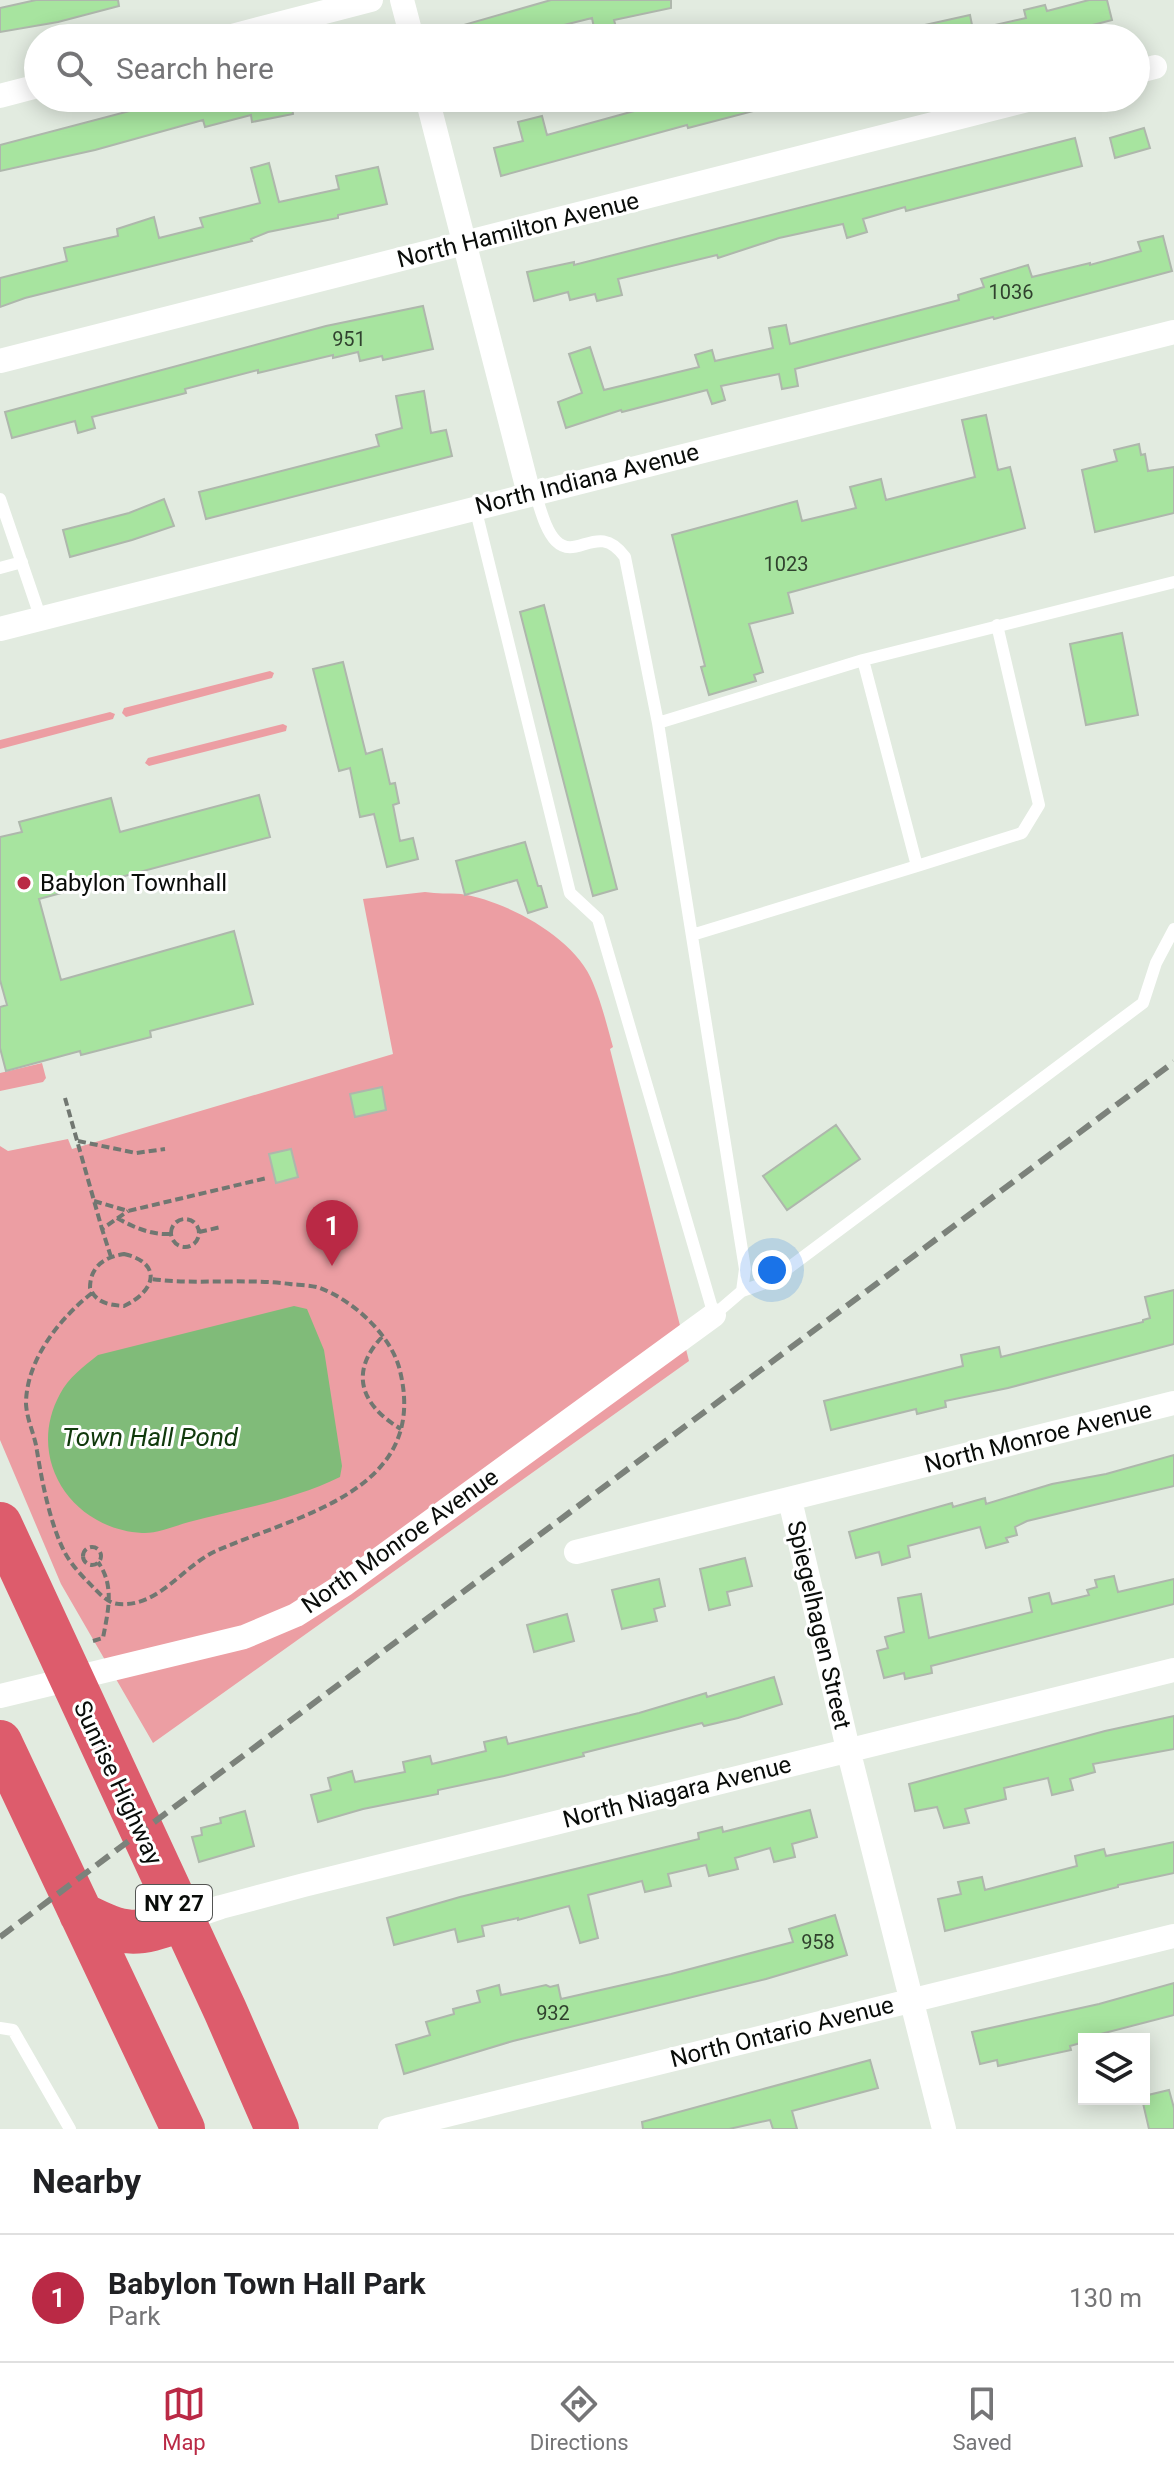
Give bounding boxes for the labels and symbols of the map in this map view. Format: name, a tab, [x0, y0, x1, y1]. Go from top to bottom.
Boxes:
street label: North Hamilton Avenue	[394, 186, 642, 274]
house number: 1036	[989, 280, 1033, 304]
house number: 951	[332, 327, 366, 351]
street label: North Indiana Avenue	[472, 438, 702, 520]
house number: 1023	[764, 552, 808, 576]
place label: Babylon Townhall	[40, 869, 227, 897]
marker: Babylon Townhall	[15, 874, 33, 892]
pin: 1	[306, 1200, 358, 1266]
your location	[752, 1250, 792, 1290]
street label: North Monroe Avenue	[921, 1395, 1155, 1479]
water label: Town Hall Pond	[62, 1422, 239, 1452]
street label: North Monroe Avenue	[296, 1463, 504, 1619]
street label: Spiegelhagen Street	[781, 1518, 857, 1732]
street label: Sunrise Highway	[68, 1697, 169, 1870]
street label: North Niagara Avenue	[560, 1750, 794, 1834]
road number: NY 27	[136, 1885, 212, 1921]
house number: 958	[801, 1930, 835, 1954]
street label: North Ontario Avenue	[667, 1991, 897, 2073]
house number: 932	[536, 2001, 570, 2025]

